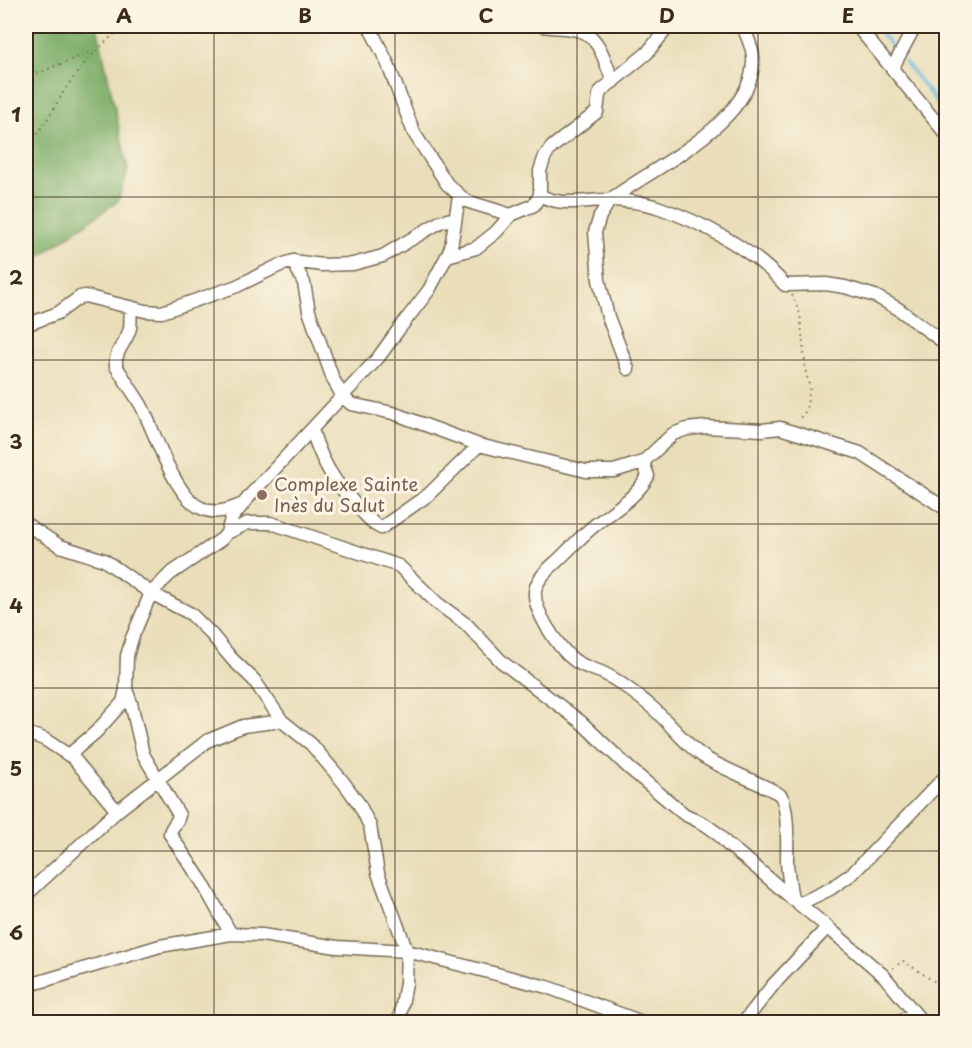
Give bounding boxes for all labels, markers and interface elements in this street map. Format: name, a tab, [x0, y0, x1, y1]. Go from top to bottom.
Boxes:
text: A	[116, 0, 132, 30]
text: B	[298, 0, 312, 30]
text: C	[478, 0, 494, 30]
text: D	[659, 0, 675, 30]
text: E	[842, 0, 854, 30]
text: 1	[11, 99, 21, 129]
text: 2	[9, 262, 23, 292]
text: 3	[9, 426, 23, 456]
place label: Complexe Sainte Inès du Salut	[274, 470, 418, 518]
marker: Complexe Sainte Inès du Salut	[255, 488, 269, 502]
text: 4	[9, 590, 23, 620]
text: 5	[10, 753, 22, 783]
text: 6	[9, 917, 23, 947]

